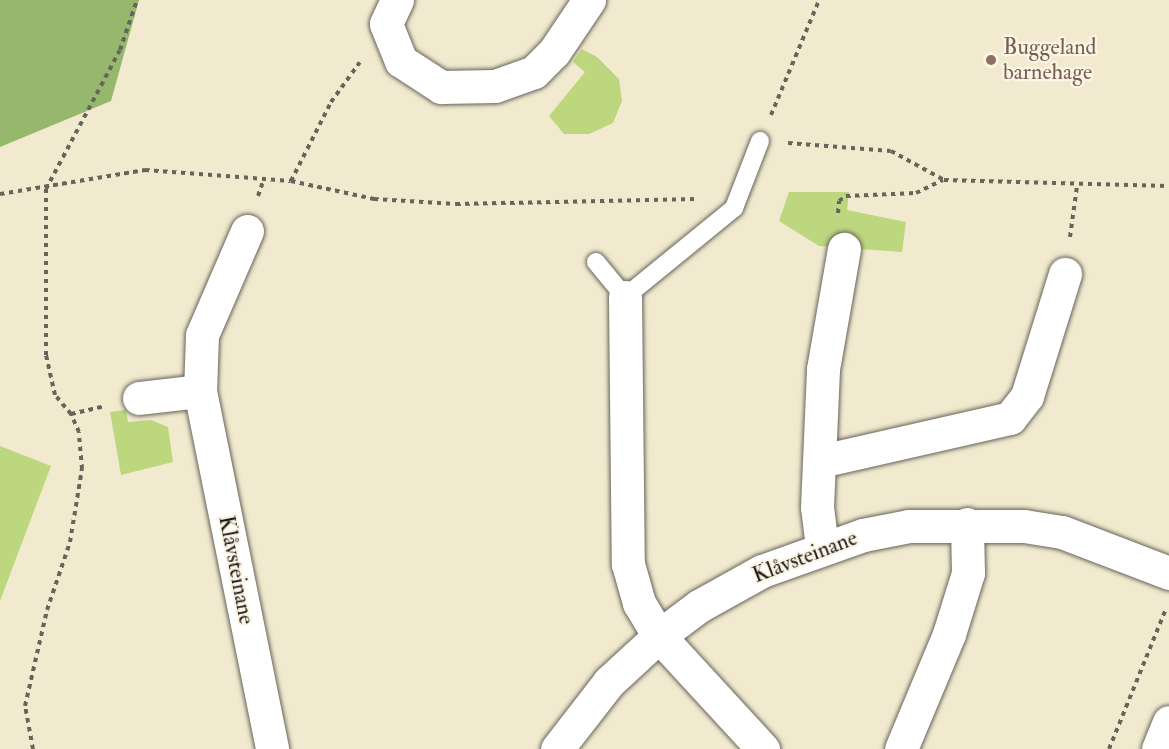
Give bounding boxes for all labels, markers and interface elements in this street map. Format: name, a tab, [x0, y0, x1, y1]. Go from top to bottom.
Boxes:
place label: Buggeland barnehage	[1003, 34, 1096, 86]
marker: Buggeland barnehage	[984, 53, 998, 67]
street label: Klåvsteinane	[213, 514, 259, 626]
street label: Klåvsteinane	[749, 525, 861, 589]

